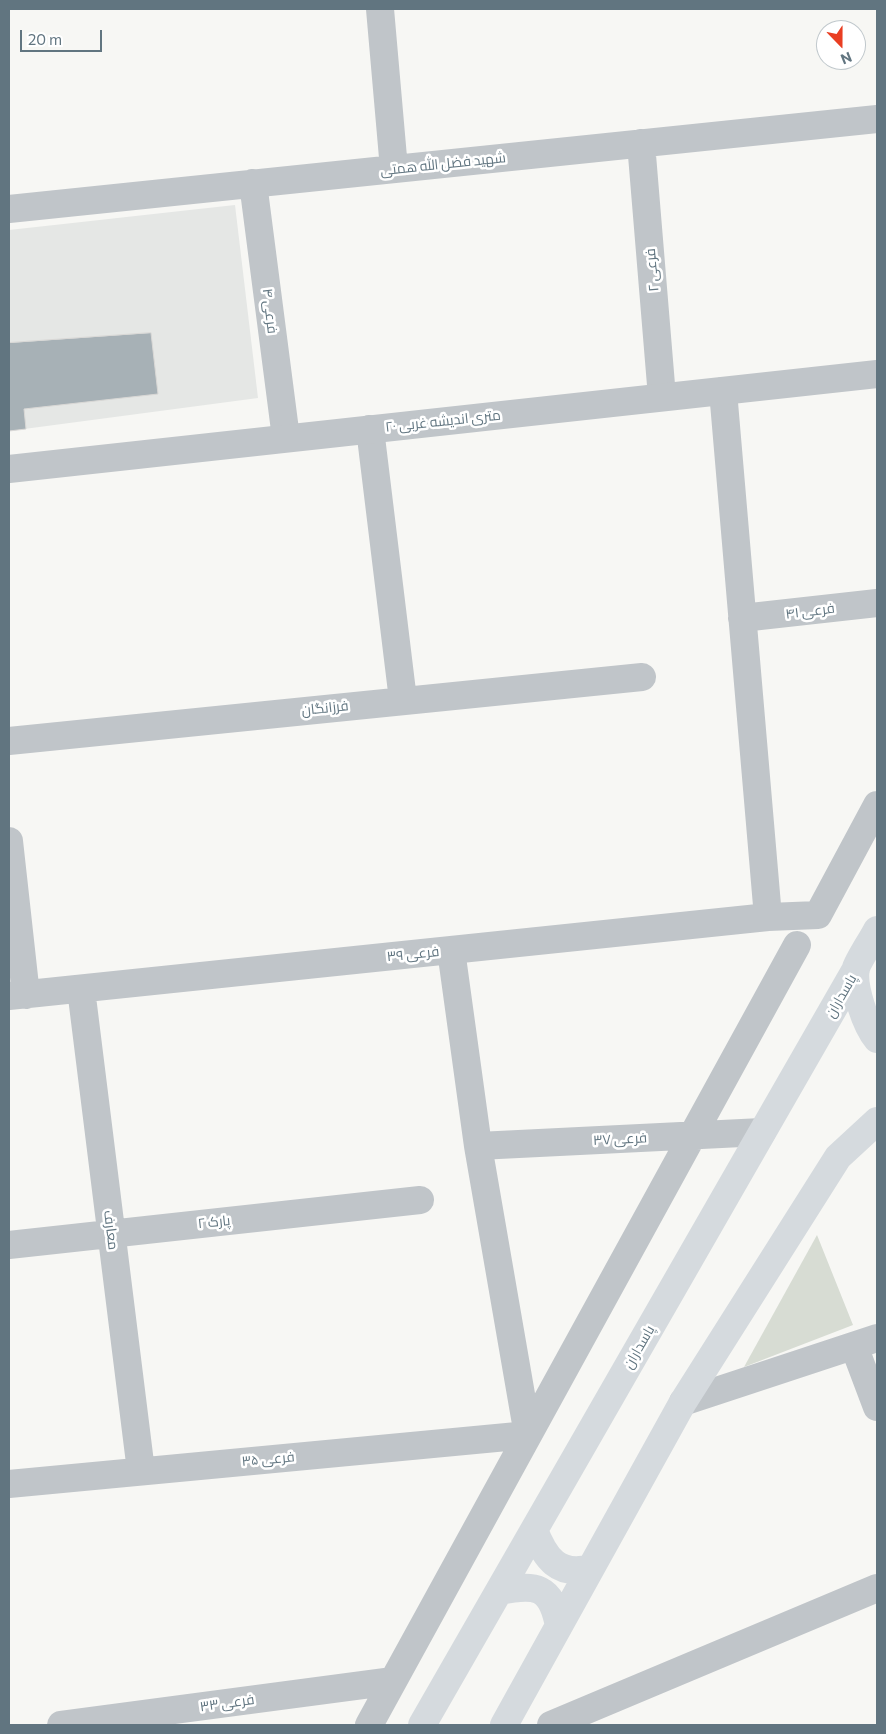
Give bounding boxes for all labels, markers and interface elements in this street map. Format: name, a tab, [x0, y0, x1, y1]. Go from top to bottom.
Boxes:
scale bar	[22, 20, 105, 52]
north arrow	[816, 20, 866, 70]
text: 20 m	[28, 30, 62, 48]
text: N	[838, 49, 854, 68]
street label: شهید فضل الله همتی	[379, 149, 507, 179]
street label: فرعی ۲	[642, 248, 662, 292]
street label: فرعی ۴	[259, 287, 281, 335]
street label: ۲۰ متری اندیشه غربی	[384, 407, 502, 435]
street label: فرعی ۴۱	[784, 600, 836, 622]
street label: فرزانگان	[301, 697, 349, 719]
street label: فرعی ۳۹	[386, 943, 440, 965]
street label: پاسداران	[822, 971, 860, 1021]
street label: فرعی ۳۷	[592, 1129, 648, 1149]
street label: معارف	[100, 1209, 122, 1251]
street label: پارک ۲	[197, 1212, 231, 1232]
street label: پاسداران	[620, 1322, 658, 1372]
street label: فرعی ۳۵	[241, 1448, 295, 1470]
street label: فرعی ۳۳	[199, 1691, 255, 1715]

